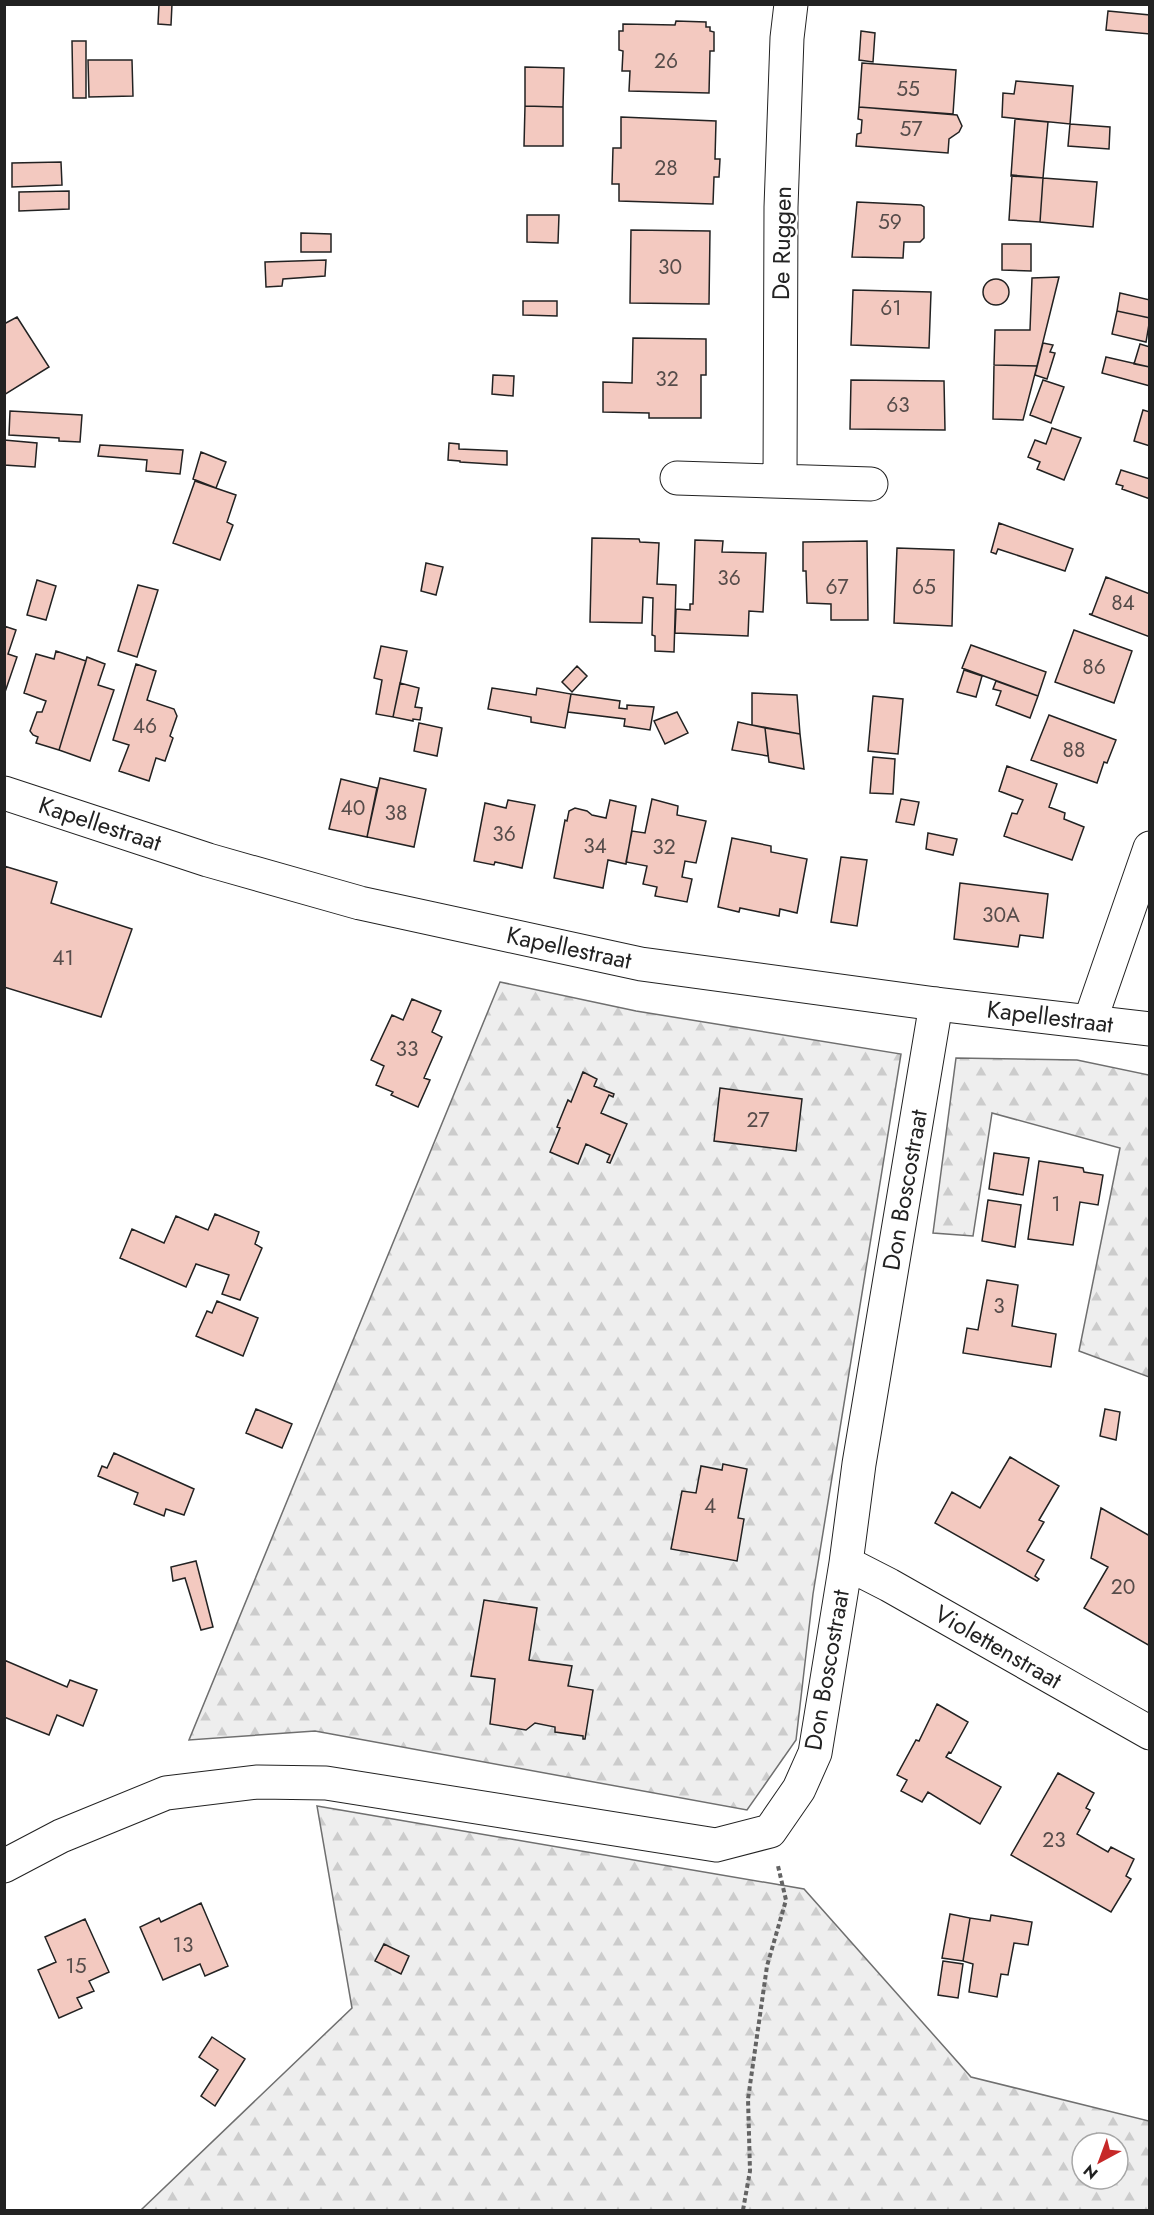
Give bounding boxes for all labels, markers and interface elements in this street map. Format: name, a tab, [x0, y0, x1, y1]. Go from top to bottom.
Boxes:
house number: 26	[654, 46, 678, 76]
house number: 55	[896, 74, 920, 104]
house number: 57	[900, 114, 922, 144]
house number: 28	[654, 153, 678, 183]
street label: De Ruggen	[763, 186, 800, 300]
house number: 59	[878, 207, 902, 237]
house number: 30	[658, 252, 682, 282]
house number: 61	[880, 293, 902, 323]
house number: 32	[655, 364, 679, 394]
house number: 63	[886, 390, 910, 420]
house number: 36	[717, 563, 741, 593]
house number: 67	[825, 572, 849, 602]
house number: 65	[912, 572, 936, 602]
house number: 84	[1111, 588, 1135, 618]
house number: 86	[1082, 652, 1106, 682]
house number: 46	[133, 711, 157, 741]
house number: 88	[1063, 735, 1085, 765]
street label: Kapellestraat	[34, 787, 166, 860]
house number: 40	[341, 793, 365, 823]
house number: 38	[385, 798, 407, 828]
house number: 36	[492, 819, 516, 849]
house number: 34	[583, 831, 607, 861]
house number: 32	[652, 832, 676, 862]
house number: 30A	[982, 900, 1020, 930]
street label: Kapellestraat	[503, 917, 635, 978]
house number: 41	[52, 943, 74, 973]
street label: Kapellestraat	[985, 991, 1115, 1042]
house number: 33	[396, 1034, 418, 1064]
house number: 27	[747, 1105, 769, 1135]
street label: Don Boscostraat	[873, 1107, 936, 1273]
house number: 1	[1051, 1189, 1061, 1219]
house number: 3	[993, 1291, 1005, 1321]
house number: 4	[704, 1491, 716, 1521]
house number: 20	[1111, 1572, 1135, 1602]
street label: Don Boscostraat	[795, 1587, 858, 1753]
street label: Violettenstraat	[928, 1596, 1069, 1697]
house number: 23	[1042, 1825, 1066, 1855]
house number: 13	[173, 1930, 193, 1960]
house number: 15	[65, 1951, 87, 1981]
north arrow	[1070, 2131, 1130, 2191]
text: N	[1078, 2159, 1103, 2185]

